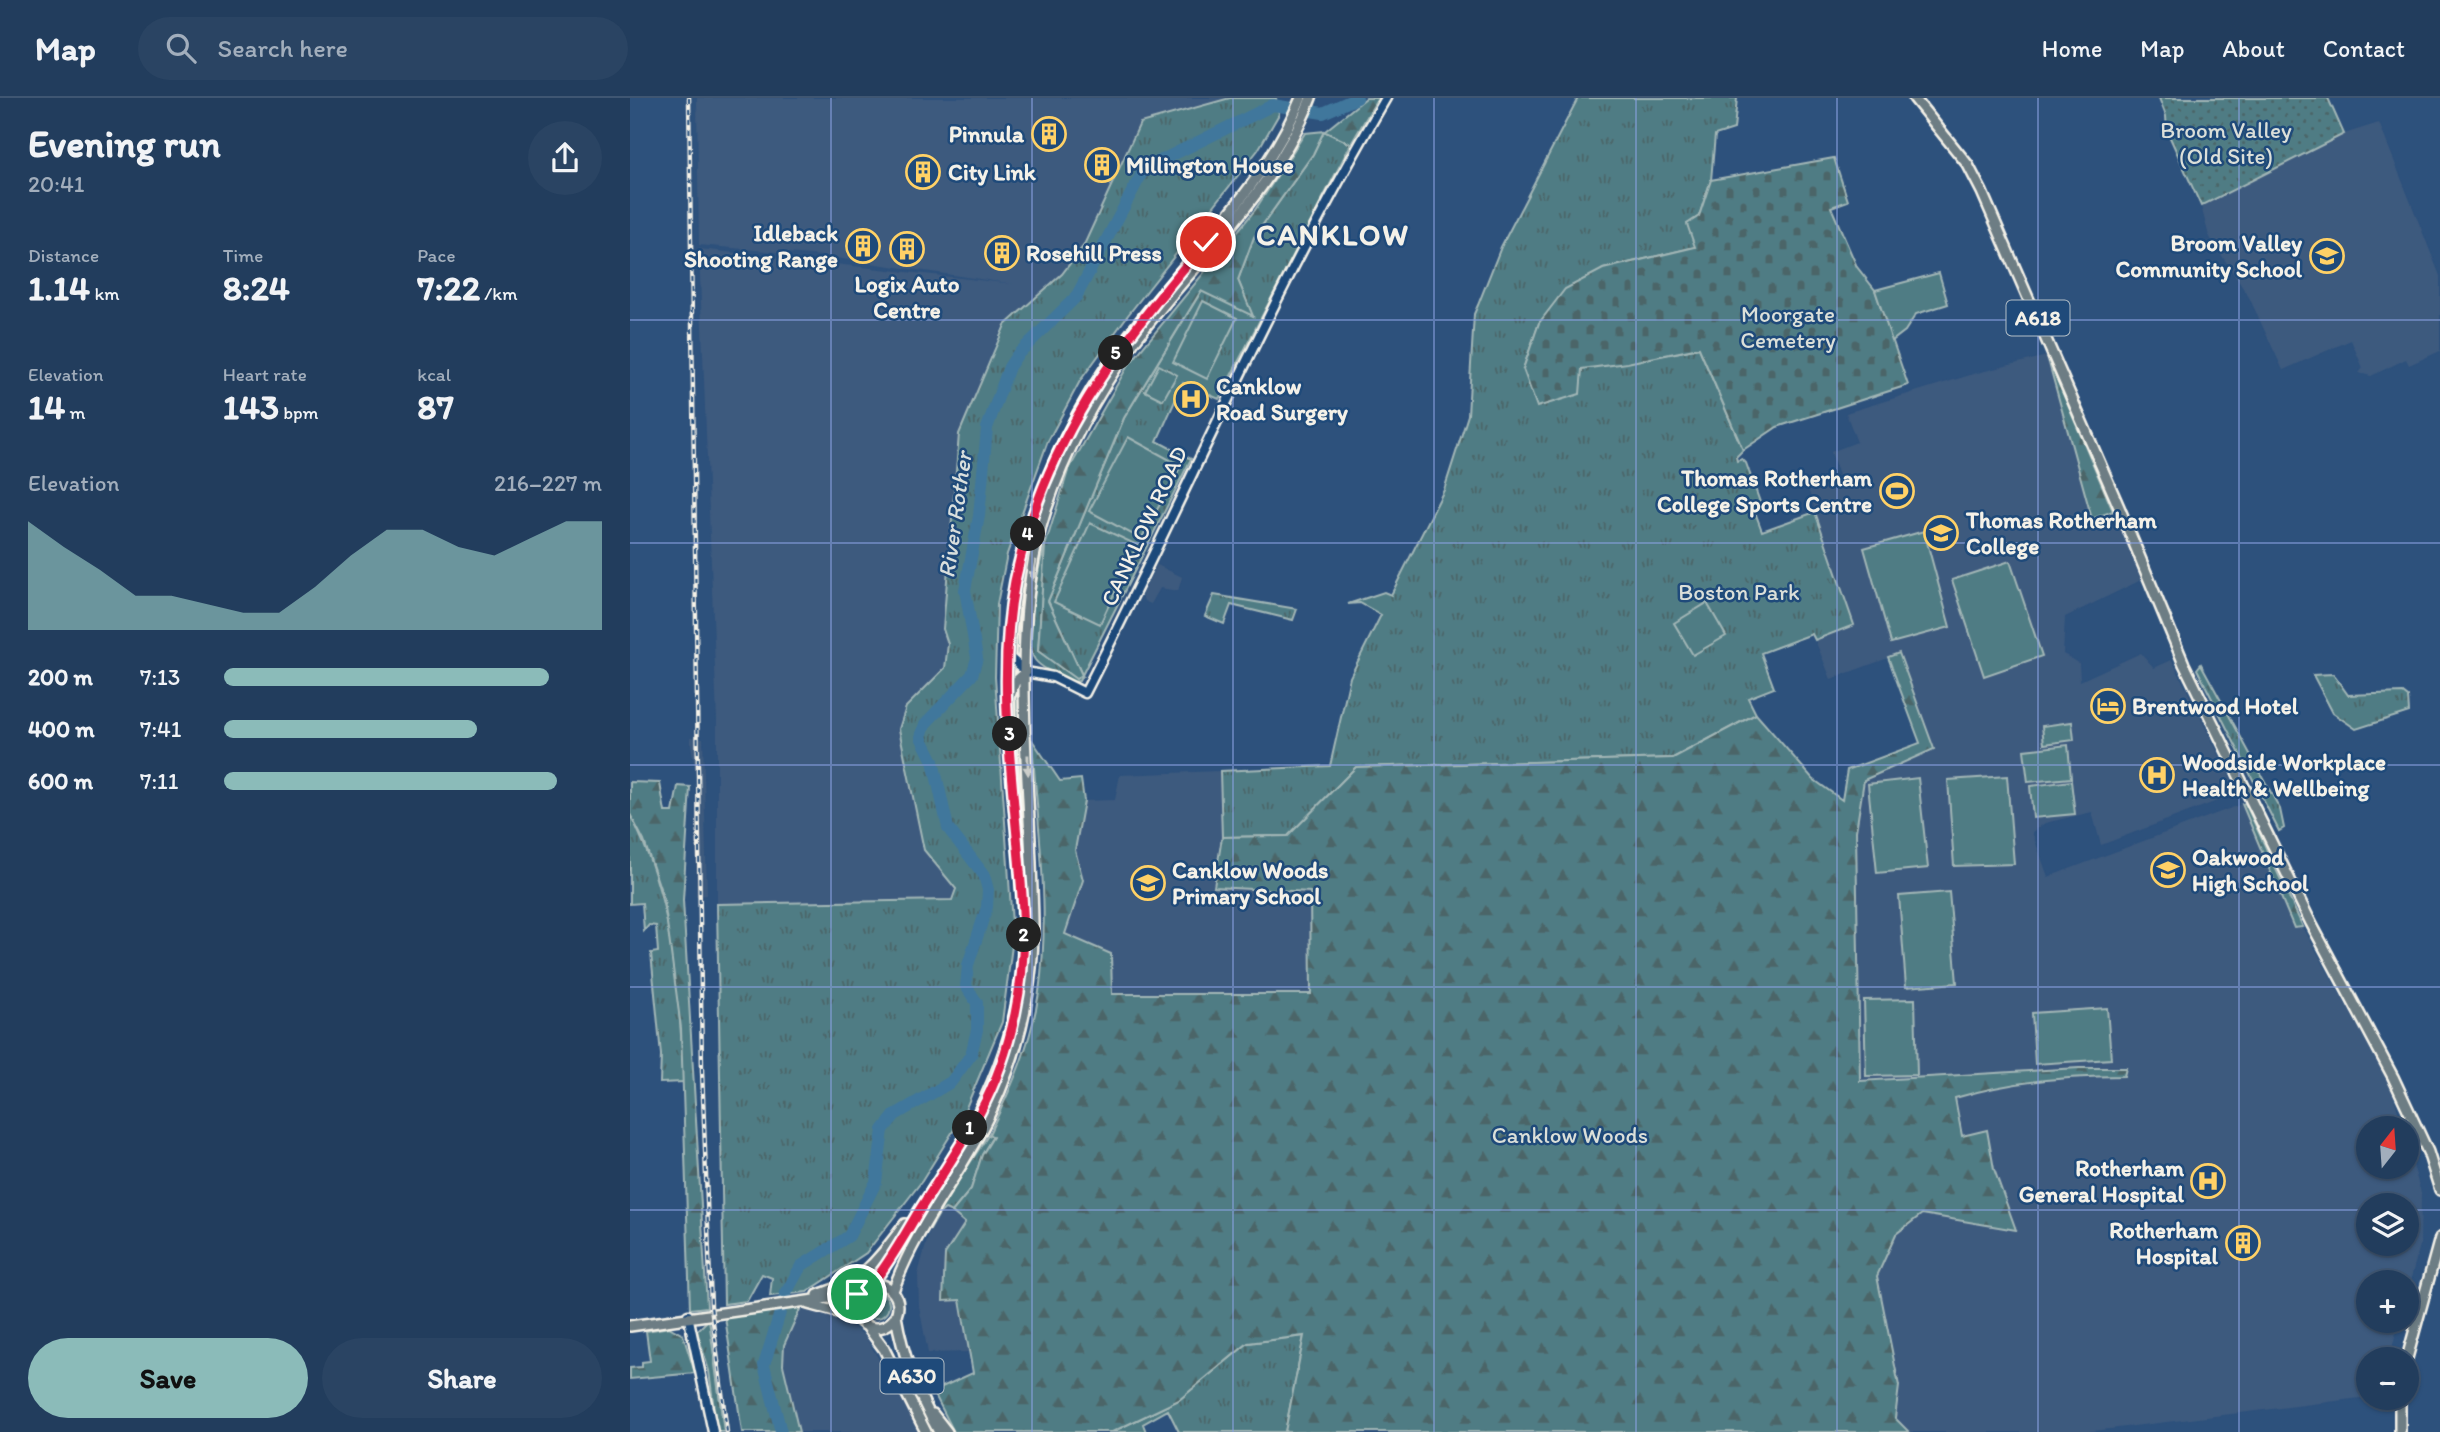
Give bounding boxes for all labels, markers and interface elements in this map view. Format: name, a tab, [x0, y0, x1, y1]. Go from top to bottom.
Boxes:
search box	[138, 17, 628, 80]
text: Map	[35, 29, 96, 68]
icon: search	[162, 29, 200, 67]
text: Search here	[218, 32, 348, 64]
text: Home	[2042, 34, 2102, 63]
text: Map	[2140, 34, 2184, 63]
text: About	[2222, 34, 2285, 63]
text: Contact	[2323, 34, 2405, 63]
building icon: Pinnula	[1030, 115, 1068, 153]
park label: Broom Valley (Old Site)	[2160, 116, 2292, 170]
place label: Pinnula	[949, 120, 1025, 148]
text: Evening run	[28, 121, 221, 167]
button: share	[528, 121, 602, 195]
building icon: Millington House	[1083, 146, 1121, 184]
place label: Millington House	[1126, 151, 1294, 179]
building icon: City Link	[904, 153, 942, 191]
place label: City Link	[948, 158, 1037, 186]
text: 20:41	[28, 170, 84, 198]
pin	[1176, 212, 1236, 272]
district label: CANKLOW	[1256, 216, 1410, 253]
place label: Idleback Shooting Range	[684, 219, 838, 273]
icon: check	[1187, 223, 1225, 261]
building icon: Idleback Shooting Range	[844, 227, 882, 265]
place label: Broom Valley Community School	[2115, 229, 2302, 283]
building icon: Logix Auto Centre	[888, 230, 926, 268]
building icon: Rosehill Press	[983, 234, 1021, 272]
school or university icon: Broom Valley Community School	[2308, 237, 2346, 275]
place label: Rosehill Press	[1026, 239, 1162, 267]
text: Distance	[28, 244, 99, 267]
text: Time	[223, 244, 263, 267]
text: Pace	[417, 244, 455, 267]
text: 1.14	[28, 267, 90, 309]
text: 8:24	[223, 267, 290, 309]
text: 7:22	[417, 267, 480, 309]
place label: Logix Auto Centre	[854, 270, 960, 324]
text: km	[90, 282, 120, 305]
text: /km	[480, 282, 518, 305]
park label: Moorgate Cemetery	[1740, 300, 1836, 354]
road number: A618	[2006, 300, 2070, 336]
pin: 5	[1098, 336, 1134, 370]
text: 5	[1111, 341, 1120, 364]
text: Elevation	[28, 363, 104, 386]
text: Heart rate	[223, 363, 307, 386]
text: kcal	[417, 363, 451, 386]
place label: Canklow Road Surgery	[1216, 372, 1348, 426]
hospital icon: Canklow Road Surgery	[1172, 380, 1210, 418]
text: 14	[28, 386, 65, 428]
text: 143	[223, 386, 279, 428]
text: 87	[417, 386, 454, 428]
text: m	[65, 401, 86, 424]
text: bpm	[279, 401, 319, 424]
street label: CANKLOW ROAD	[1095, 441, 1193, 611]
water label: River Rother	[931, 447, 978, 580]
place label: Thomas Rotherham College Sports Centre	[1657, 464, 1872, 518]
text: Elevation	[28, 469, 119, 497]
text: 216–227 m	[494, 469, 602, 497]
sports icon: Thomas Rotherham College Sports Centre	[1878, 472, 1916, 510]
place label: Thomas Rotherham College	[1965, 506, 2157, 560]
school or university icon: Thomas Rotherham College	[1922, 514, 1960, 552]
pin: 4	[1010, 516, 1046, 551]
text: 4	[1022, 522, 1033, 545]
one-way arrow	[1028, 559, 1039, 581]
park label: Boston Park	[1678, 578, 1800, 606]
text: 200 m	[28, 663, 93, 691]
text: 7:13	[140, 663, 180, 691]
hotel icon: Brentwood Hotel	[2089, 687, 2127, 725]
place label: Brentwood Hotel	[2132, 692, 2299, 720]
text: 400 m	[28, 715, 95, 743]
text: 7:41	[140, 715, 182, 743]
pin: 3	[992, 716, 1028, 752]
text: 3	[1004, 722, 1015, 745]
place label: Woodside Workplace Health & Wellbeing	[2182, 748, 2386, 802]
one-way arrow	[1022, 754, 1034, 776]
hospital icon: Woodside Workplace Health & Wellbeing	[2138, 756, 2176, 794]
text: 600 m	[28, 767, 93, 795]
text: 7:11	[140, 767, 178, 795]
place label: Oakwood High School	[2192, 843, 2309, 897]
school or university icon: Oakwood High School	[2149, 851, 2187, 889]
place label: Canklow Woods Primary School	[1172, 856, 1328, 910]
school or university icon: Canklow Woods Primary School	[1129, 864, 1167, 902]
pin: 2	[1006, 918, 1042, 952]
text: 2	[1019, 923, 1029, 946]
pin: 1	[952, 1110, 988, 1146]
text: 1	[965, 1116, 974, 1139]
north arrow	[2356, 1116, 2418, 1180]
map controls	[2356, 1116, 2419, 1410]
park label: Canklow Woods	[1492, 1121, 1648, 1149]
place label: Rotherham General Hospital	[2019, 1154, 2184, 1208]
hospital icon: Rotherham General Hospital	[2189, 1162, 2227, 1200]
button: layers	[2356, 1193, 2419, 1256]
place label: Rotherham Hospital	[2109, 1216, 2218, 1270]
building icon: Rotherham Hospital	[2224, 1224, 2262, 1262]
pin	[827, 1264, 887, 1324]
button: +	[2356, 1270, 2419, 1333]
icon: arrive	[838, 1275, 876, 1313]
button: Save	[28, 1338, 308, 1418]
button: Share	[322, 1338, 602, 1418]
button: −	[2356, 1347, 2419, 1410]
road number: A630	[880, 1358, 944, 1394]

